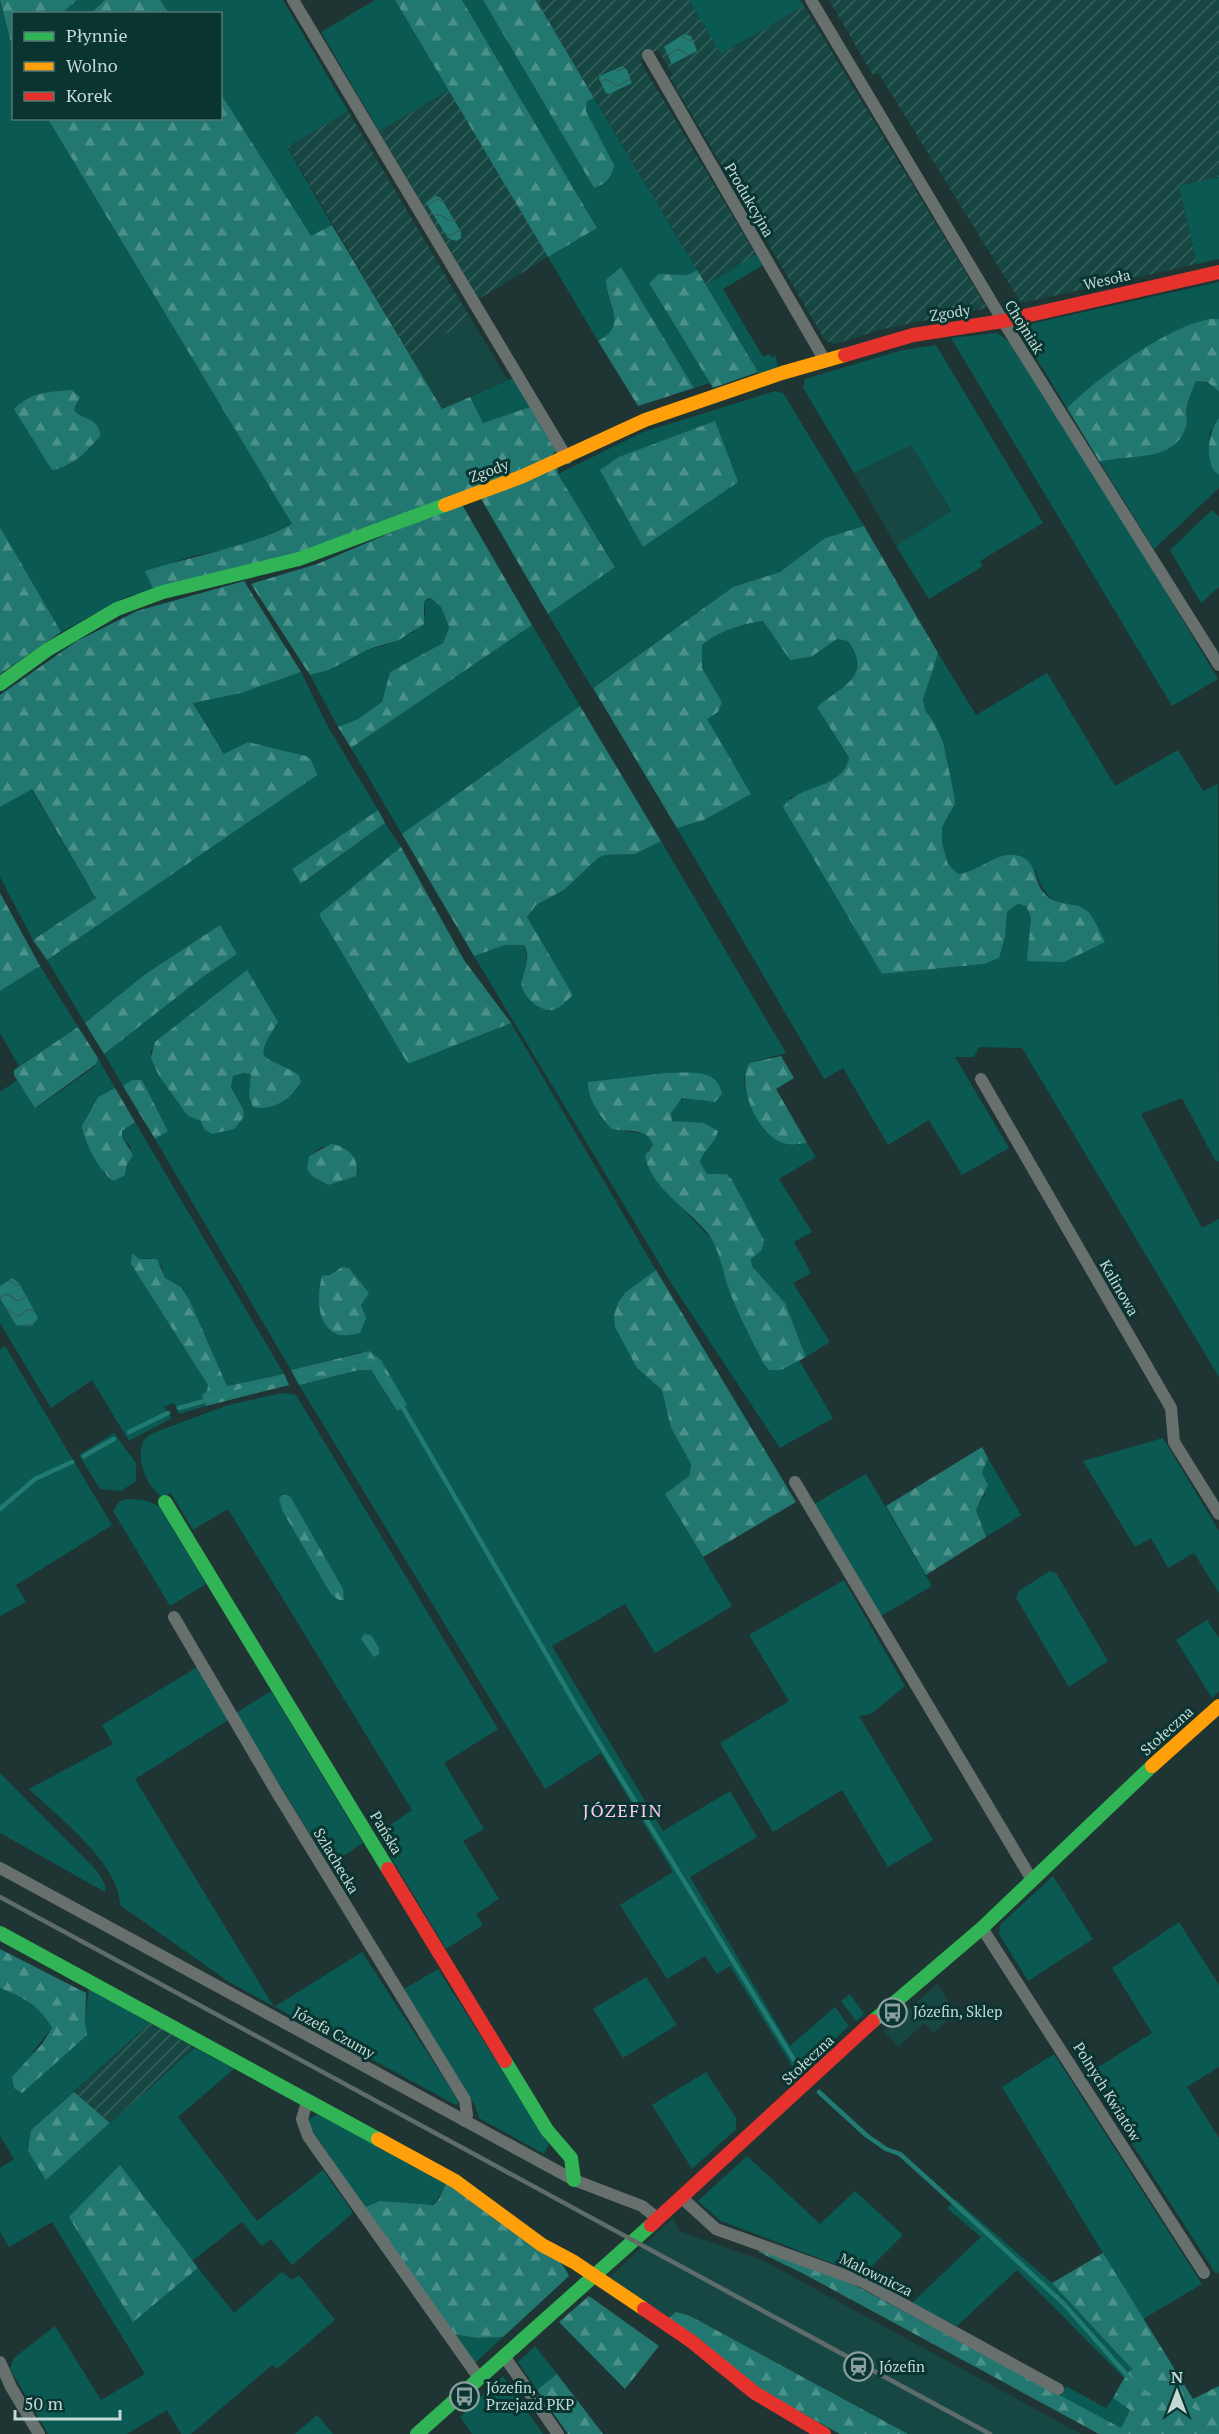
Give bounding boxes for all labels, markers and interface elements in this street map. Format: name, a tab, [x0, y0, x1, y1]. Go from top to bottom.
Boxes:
legend	[12, 12, 222, 120]
text: Płynnie	[66, 23, 128, 47]
text: Wolno	[66, 53, 118, 77]
text: Korek	[66, 83, 113, 107]
street label: Produkcyjna	[720, 159, 779, 241]
street label: Wesoła	[1081, 264, 1133, 294]
street label: Chojniak	[1001, 296, 1049, 357]
street label: Zgody	[928, 299, 972, 325]
street label: Zgody	[466, 454, 512, 486]
street label: Kalinowa	[1096, 1256, 1144, 1320]
street label: Stołeczna	[1136, 1701, 1197, 1759]
district label: JÓZEFIN	[583, 1798, 663, 1822]
street label: Pańska	[366, 1807, 408, 1858]
street label: Szlachecka	[309, 1824, 364, 1897]
bus stop icon: Józefin, Sklep	[876, 1996, 908, 2028]
place label: Józefin, Sklep	[913, 2001, 1002, 2021]
street label: Józefa Czumy	[290, 2002, 379, 2063]
street label: Stołeczna	[777, 2030, 838, 2089]
street label: Polnych Kwiatów	[1069, 2038, 1147, 2146]
street label: Malownicza	[836, 2248, 917, 2301]
station icon: Józefin	[842, 2351, 874, 2383]
place label: Józefin	[879, 2356, 925, 2376]
north arrow	[1147, 2362, 1207, 2422]
text: N	[1171, 2366, 1183, 2388]
place label: Józefin, Przejazd PKP	[486, 2377, 574, 2414]
bus stop icon: Józefin, Przejazd PKP	[449, 2381, 481, 2413]
scale bar	[15, 2383, 120, 2421]
text: 50 m	[24, 2391, 64, 2415]

